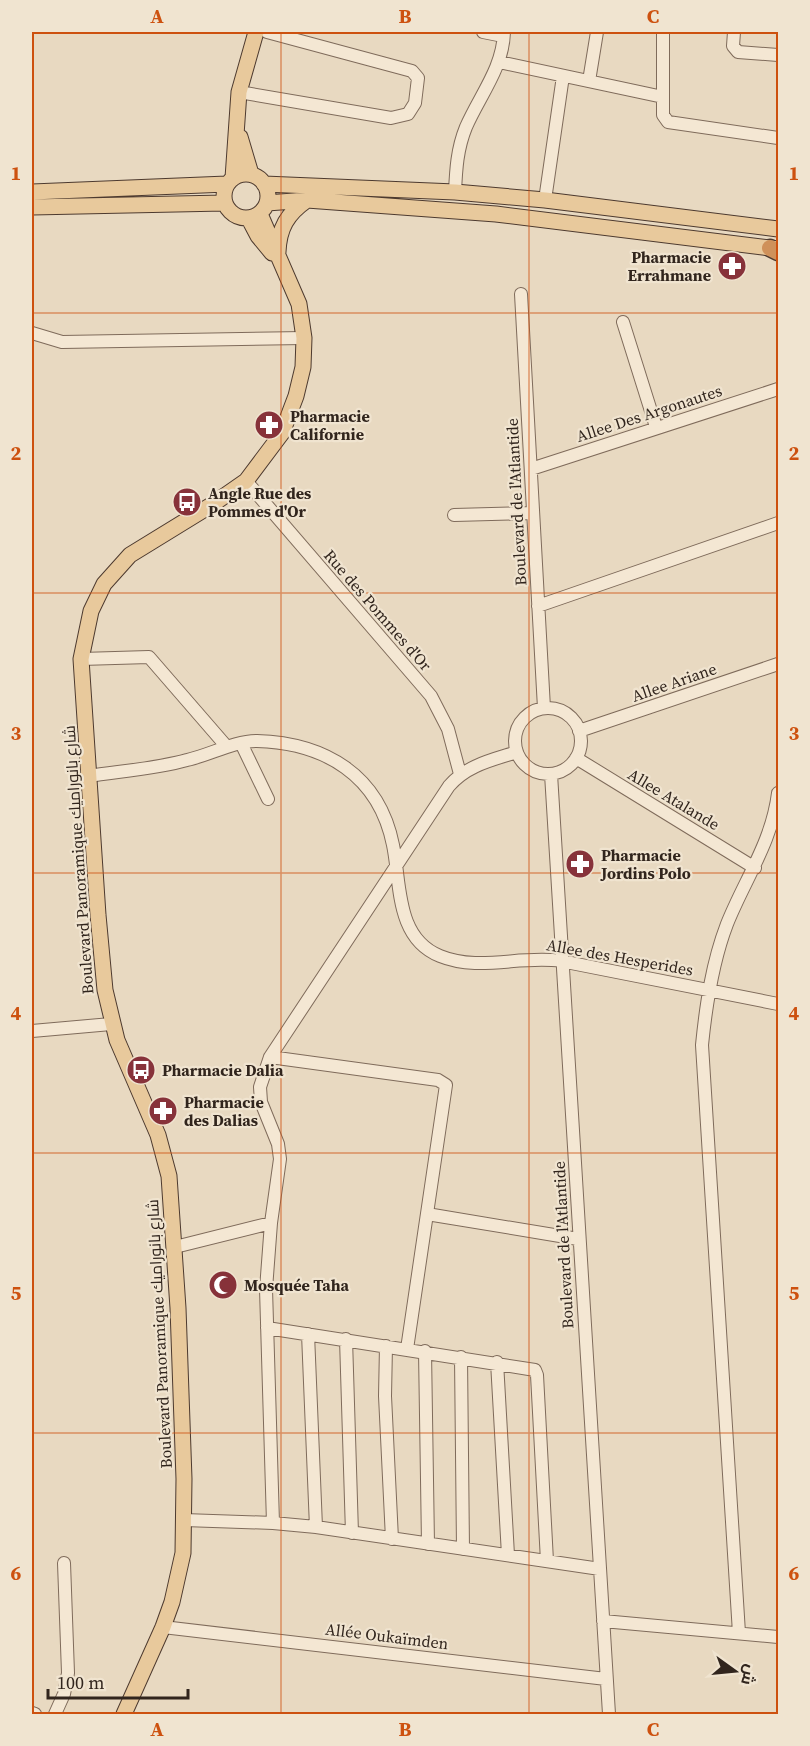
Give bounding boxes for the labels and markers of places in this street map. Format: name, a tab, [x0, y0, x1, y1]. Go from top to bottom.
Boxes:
place label: Pharmacie Errahmane	[628, 246, 711, 286]
pharmacy icon: Pharmacie Errahmane	[716, 250, 748, 282]
place label: Pharmacie Californie	[290, 405, 370, 445]
pharmacy icon: Pharmacie Californie	[253, 409, 285, 441]
place label: Angle Rue des Pommes d'Or	[208, 482, 311, 522]
bus stop icon: Angle Rue des Pommes d'Or	[171, 486, 203, 518]
place label: Pharmacie Jordins Polo	[600, 844, 691, 884]
pharmacy icon: Pharmacie Jordins Polo	[564, 848, 596, 880]
bus stop icon: Pharmacie Dalia	[125, 1054, 157, 1086]
place label: Pharmacie Dalia	[162, 1059, 284, 1081]
place label: Pharmacie des Dalias	[184, 1091, 264, 1131]
pharmacy icon: Pharmacie des Dalias	[147, 1095, 179, 1127]
mosque icon: Mosquée Taha	[207, 1269, 239, 1301]
place label: Mosquée Taha	[244, 1274, 350, 1296]

